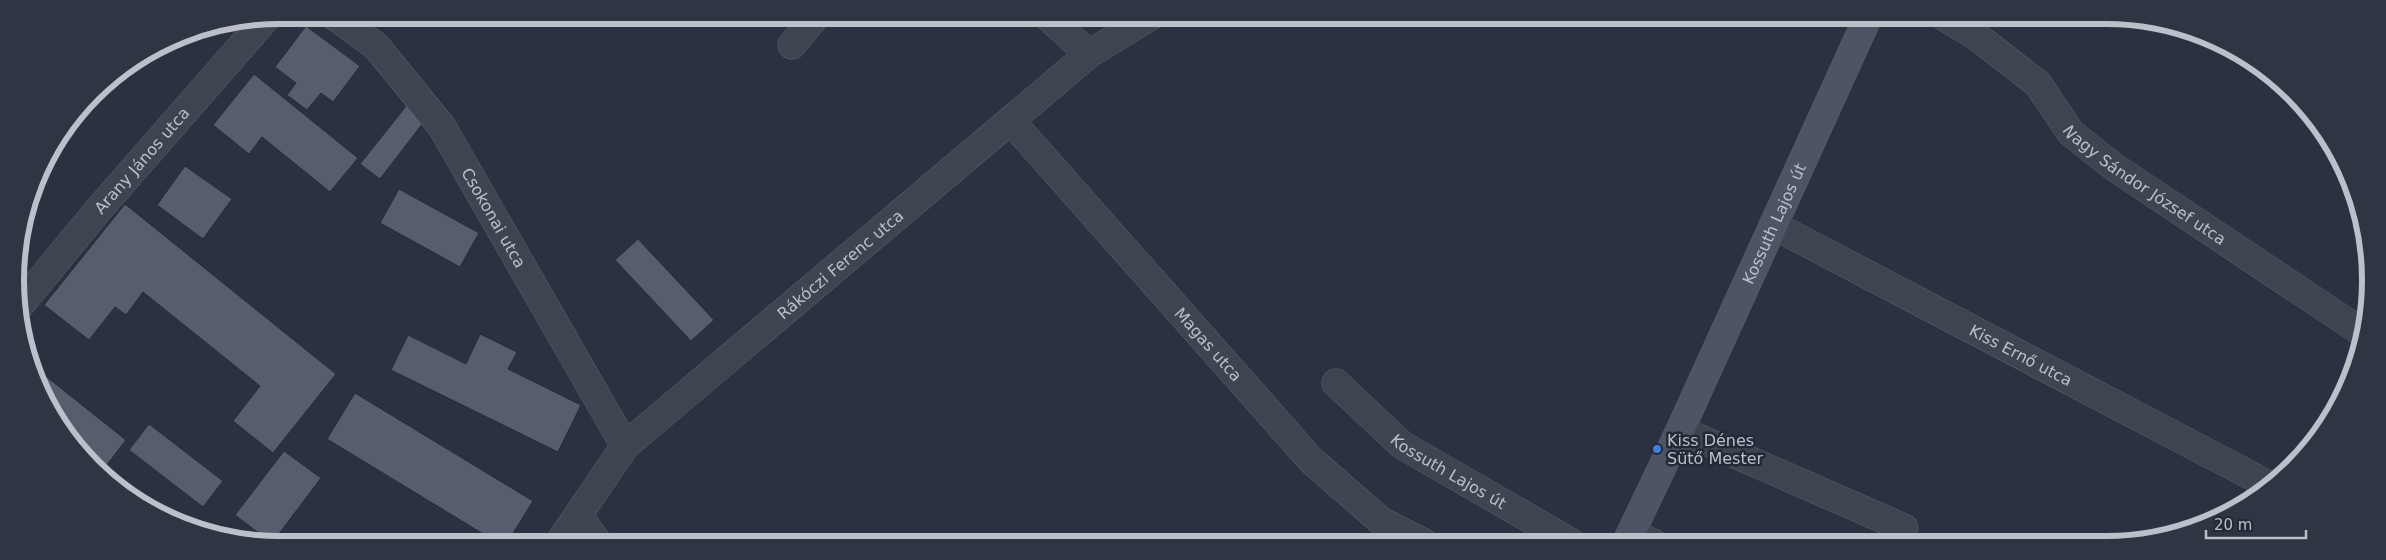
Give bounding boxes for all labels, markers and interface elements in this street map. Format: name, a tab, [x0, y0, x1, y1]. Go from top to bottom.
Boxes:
street label: Arany János utca	[90, 103, 193, 217]
street label: Nagy Sándor József utca	[2059, 122, 2230, 249]
street label: Kossuth Lajos út	[1738, 160, 1810, 287]
street label: Csokonai utca	[458, 164, 530, 271]
street label: Rákóczi Ferenc utca	[773, 206, 907, 323]
street label: Magas utca	[1171, 303, 1246, 385]
street label: Kiss Ernő utca	[1966, 320, 2076, 390]
street label: Kossuth Lajos út	[1387, 430, 1510, 513]
place label: Kiss Dénes Sütő Mester	[1667, 431, 1764, 468]
marker: Kiss Dénes Sütő Mester	[1651, 443, 1663, 455]
scale bar	[2206, 508, 2306, 540]
text: 20 m	[2214, 516, 2252, 534]

